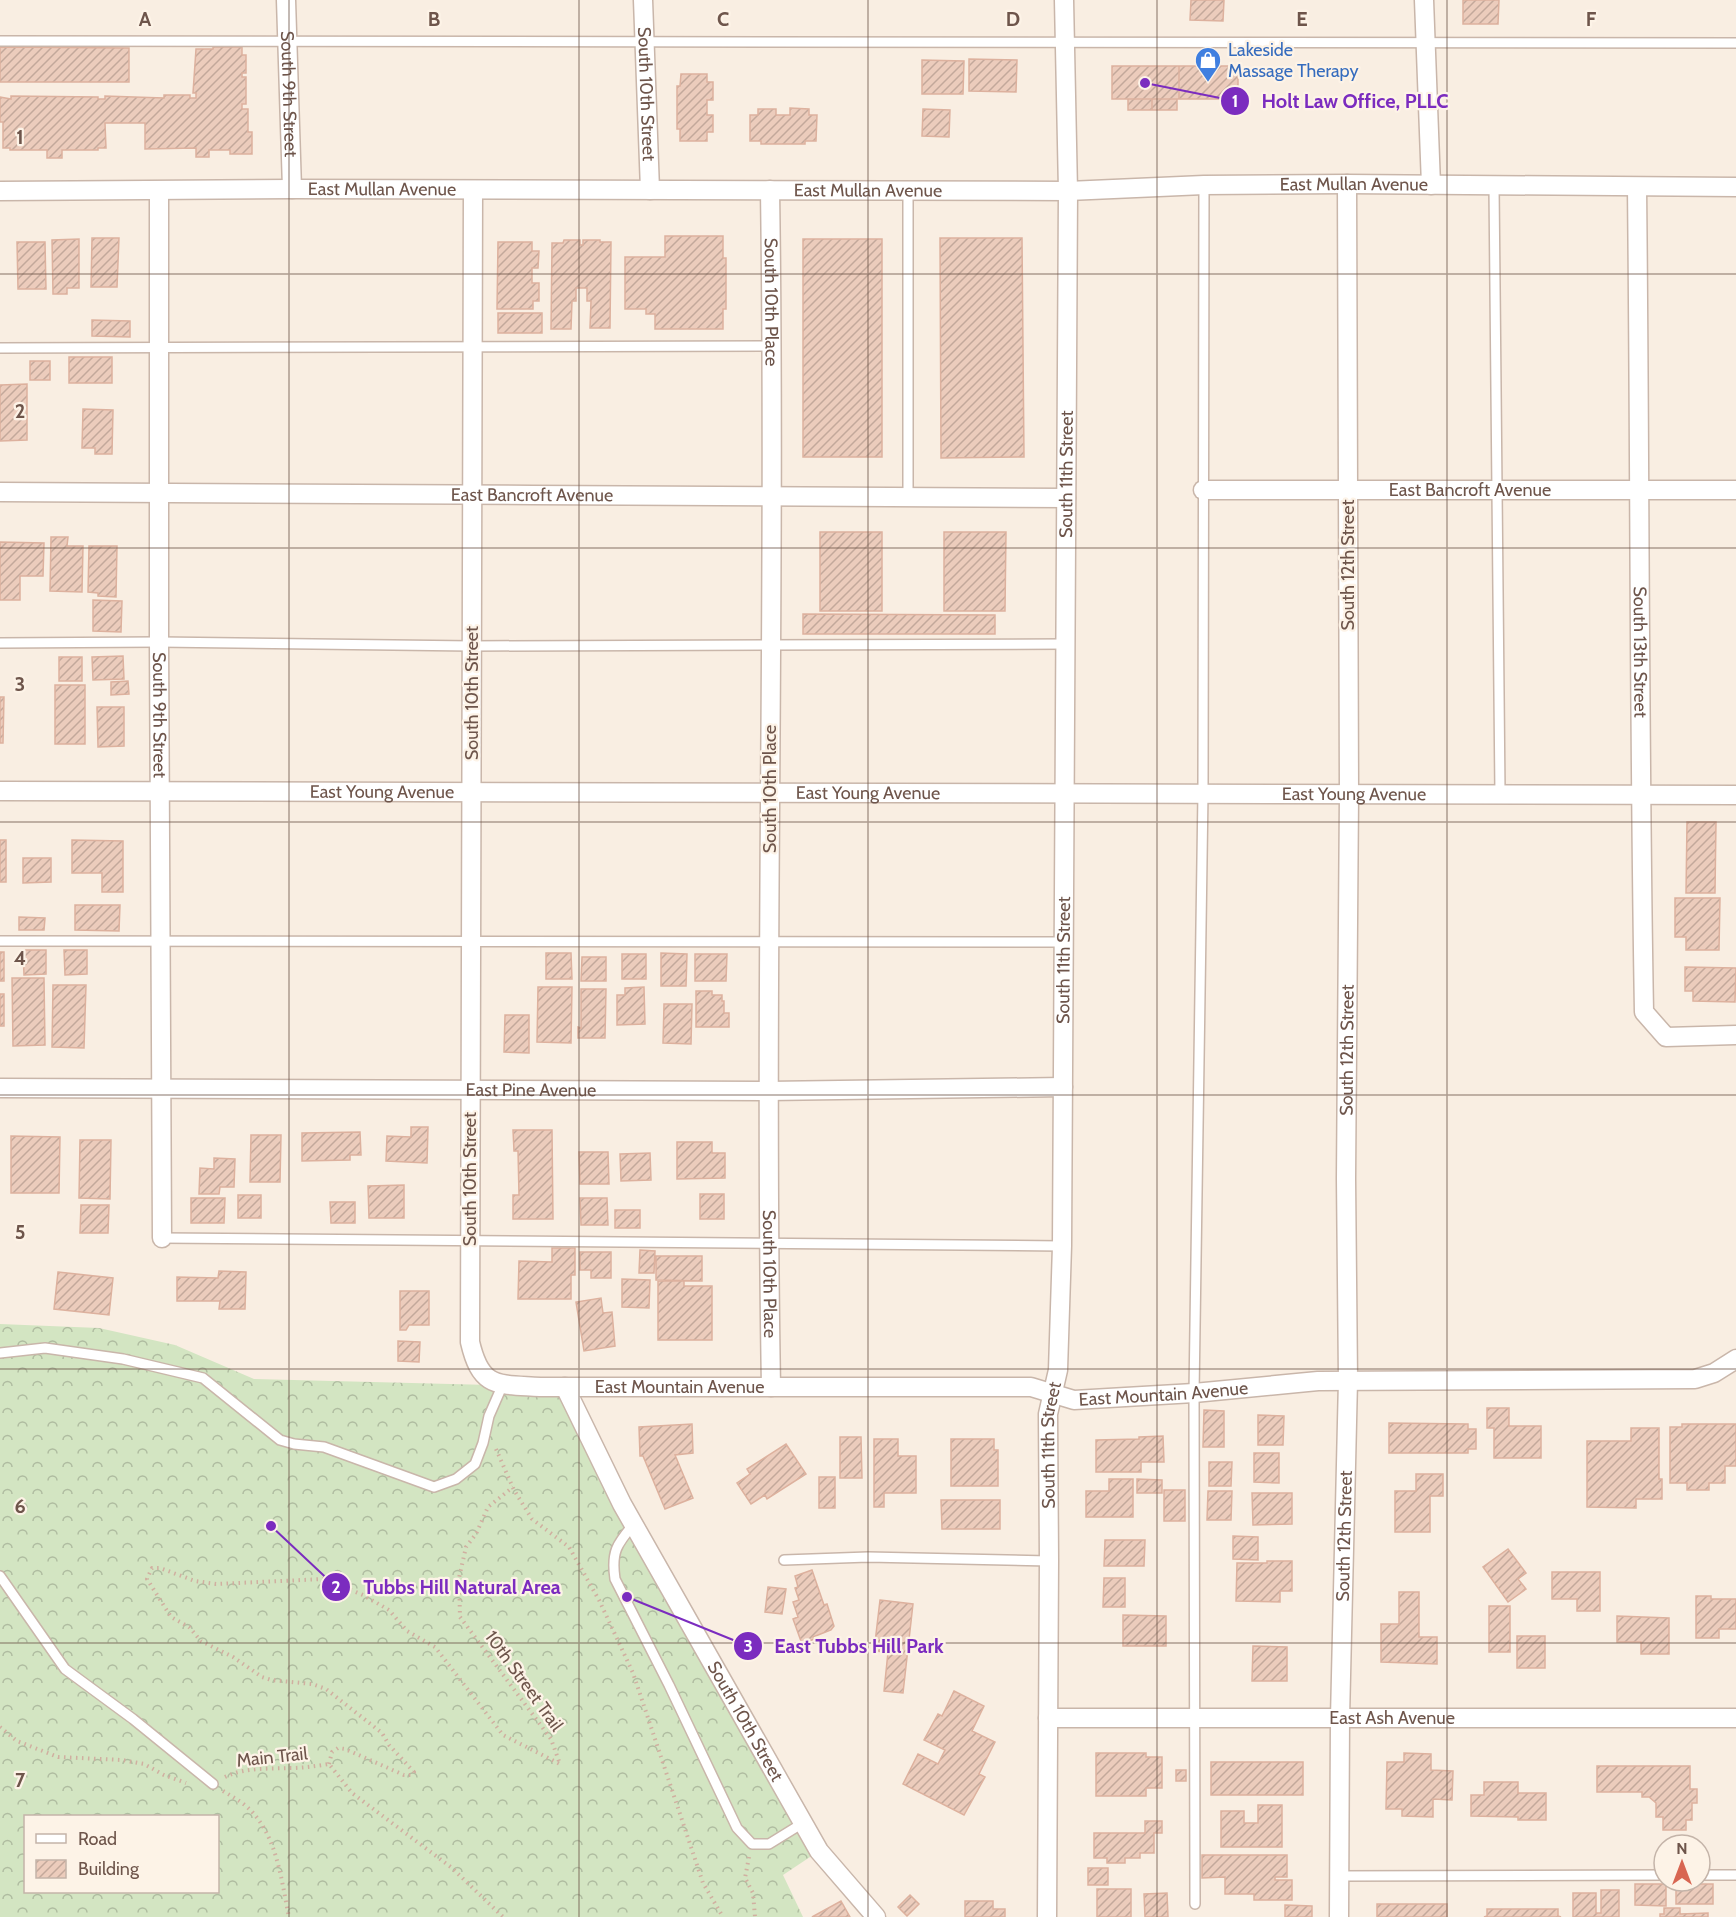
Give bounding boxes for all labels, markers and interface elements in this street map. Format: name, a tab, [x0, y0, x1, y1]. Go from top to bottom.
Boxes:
text: A	[139, 7, 152, 31]
text: B	[428, 7, 440, 31]
text: C	[717, 7, 729, 31]
text: D	[1006, 7, 1020, 31]
text: E	[1296, 7, 1308, 31]
text: F	[1586, 7, 1597, 31]
street label: South 10th Street	[633, 26, 660, 162]
street label: South 9th Street	[276, 31, 302, 157]
place label: Lakeside Massage Therapy	[1228, 39, 1359, 82]
shop icon: Lakeside Massage Therapy	[1193, 45, 1223, 83]
callout: Holt Law Office, PLLC	[1220, 82, 1461, 120]
text: Holt Law Office, PLLC	[1262, 89, 1449, 113]
text: 1	[1232, 90, 1238, 112]
text: 1	[16, 125, 24, 149]
street label: East Mullan Avenue	[1280, 173, 1428, 196]
street label: East Mullan Avenue	[308, 178, 456, 200]
street label: East Mullan Avenue	[794, 179, 942, 202]
street label: South 10th Place	[760, 238, 783, 366]
text: 2	[15, 399, 25, 423]
street label: South 11th Street	[1055, 410, 1078, 538]
street label: East Bancroft Avenue	[1389, 479, 1551, 501]
street label: East Bancroft Avenue	[451, 484, 613, 506]
street label: South 12th Street	[1337, 499, 1359, 631]
street label: South 13th Street	[1629, 586, 1651, 718]
street label: South 10th Street	[461, 626, 483, 760]
street label: South 9th Street	[148, 652, 171, 778]
text: 3	[15, 672, 25, 696]
street label: South 10th Place	[759, 725, 781, 853]
street label: East Young Avenue	[310, 781, 454, 803]
street label: East Young Avenue	[796, 782, 940, 804]
street label: East Young Avenue	[1282, 783, 1426, 805]
street label: South 11th Street	[1052, 896, 1075, 1024]
text: 4	[14, 946, 26, 970]
street label: South 12th Street	[1335, 984, 1359, 1116]
street label: East Pine Avenue	[466, 1079, 596, 1101]
street label: South 10th Street	[459, 1112, 481, 1246]
street label: South 10th Place	[758, 1210, 781, 1338]
text: 5	[15, 1220, 25, 1244]
street label: East Mountain Avenue	[595, 1376, 764, 1398]
street label: East Mountain Avenue	[1078, 1377, 1249, 1411]
street label: South 11th Street	[1037, 1380, 1066, 1509]
street label: South 12th Street	[1332, 1470, 1357, 1602]
text: 6	[14, 1494, 26, 1518]
callout: Tubbs Hill Natural Area	[321, 1568, 573, 1606]
text: Tubbs Hill Natural Area	[363, 1575, 561, 1599]
text: 2	[331, 1576, 341, 1598]
street label: 10th Street Trail	[480, 1626, 568, 1736]
callout: East Tubbs Hill Park	[733, 1627, 956, 1665]
text: East Tubbs Hill Park	[774, 1634, 944, 1658]
text: 3	[743, 1635, 753, 1657]
street label: South 10th Street	[703, 1657, 788, 1785]
street label: East Ash Avenue	[1329, 1707, 1455, 1729]
street label: Main Trail	[235, 1742, 309, 1772]
text: 7	[15, 1768, 26, 1792]
legend	[24, 1815, 219, 1893]
text: Road	[78, 1828, 117, 1850]
north arrow	[1652, 1833, 1712, 1893]
text: N	[1676, 1839, 1688, 1858]
text: Building	[78, 1858, 140, 1880]

